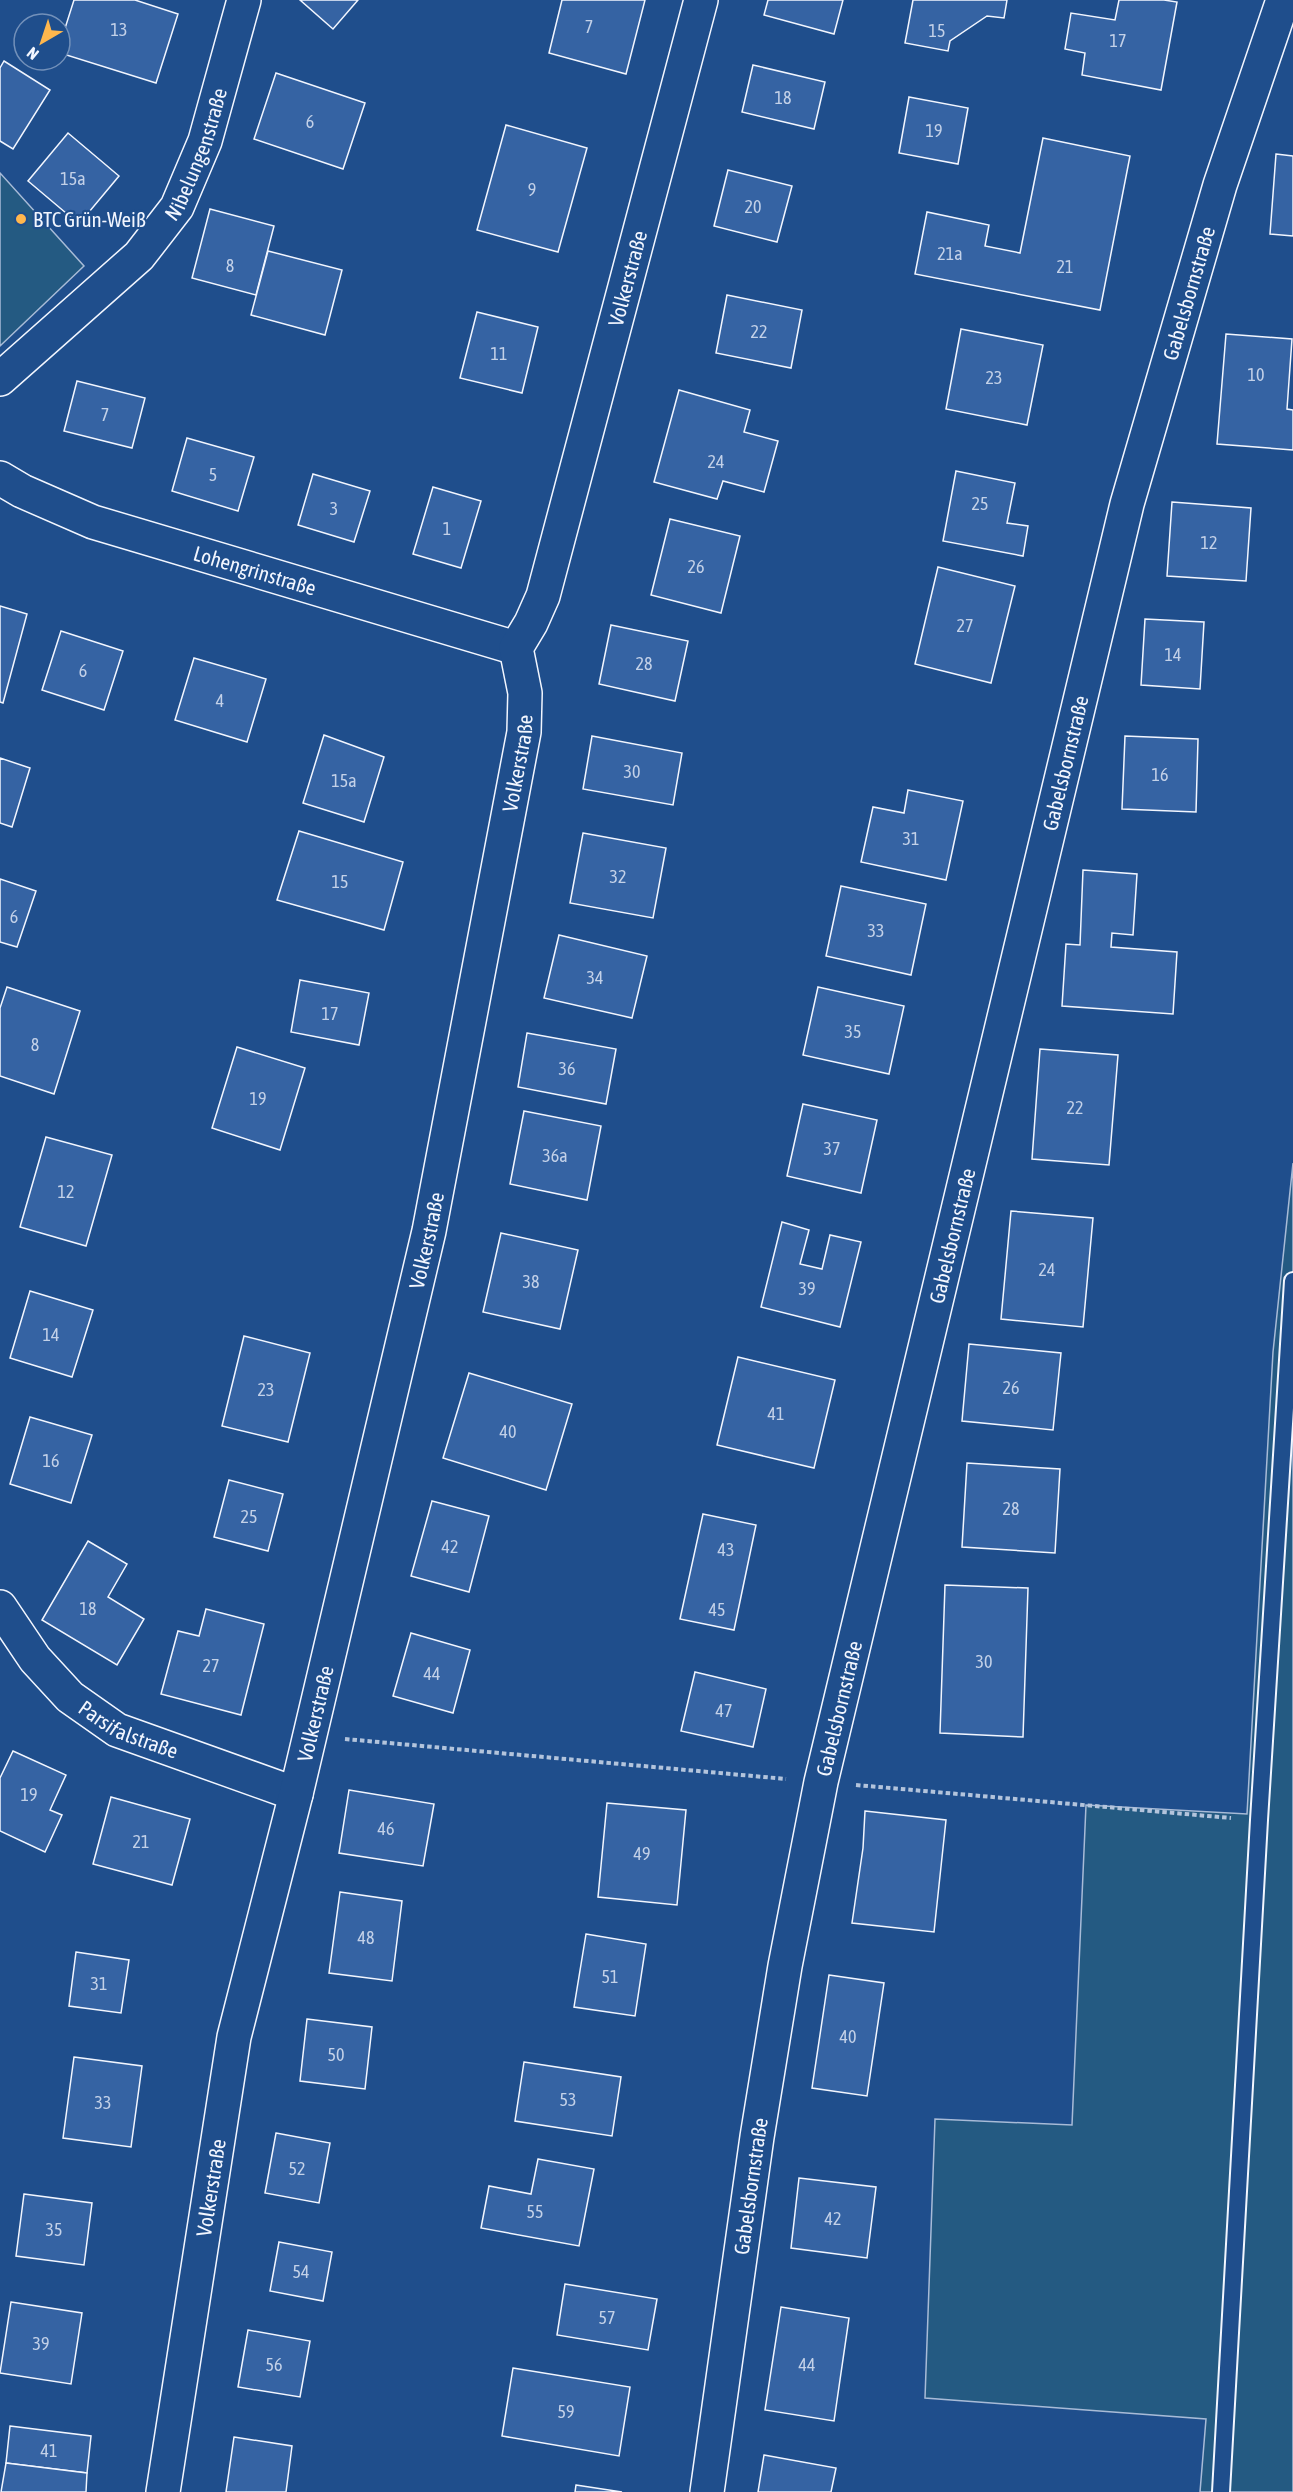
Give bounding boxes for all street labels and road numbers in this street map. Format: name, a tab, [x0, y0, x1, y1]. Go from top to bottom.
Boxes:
street label: Nibelungenstraße	[159, 85, 231, 225]
street label: Gabelsbornstraße	[1158, 224, 1219, 363]
street label: Volkerstraße	[603, 228, 651, 329]
street label: Lohengrinstraße	[191, 541, 319, 600]
street label: Gabelsbornstraße	[1037, 693, 1093, 833]
street label: Volkerstraße	[497, 714, 536, 814]
street label: Gabelsbornstraße	[924, 1166, 980, 1306]
street label: Volkerstraße	[404, 1190, 448, 1291]
street label: Gabelsbornstraße	[811, 1638, 866, 1778]
street label: Volkerstraße	[292, 1663, 338, 1764]
street label: Parsifalstraße	[74, 1695, 181, 1763]
street label: Gabelsbornstraße	[729, 2116, 772, 2256]
street label: Volkerstraße	[191, 2137, 230, 2238]

